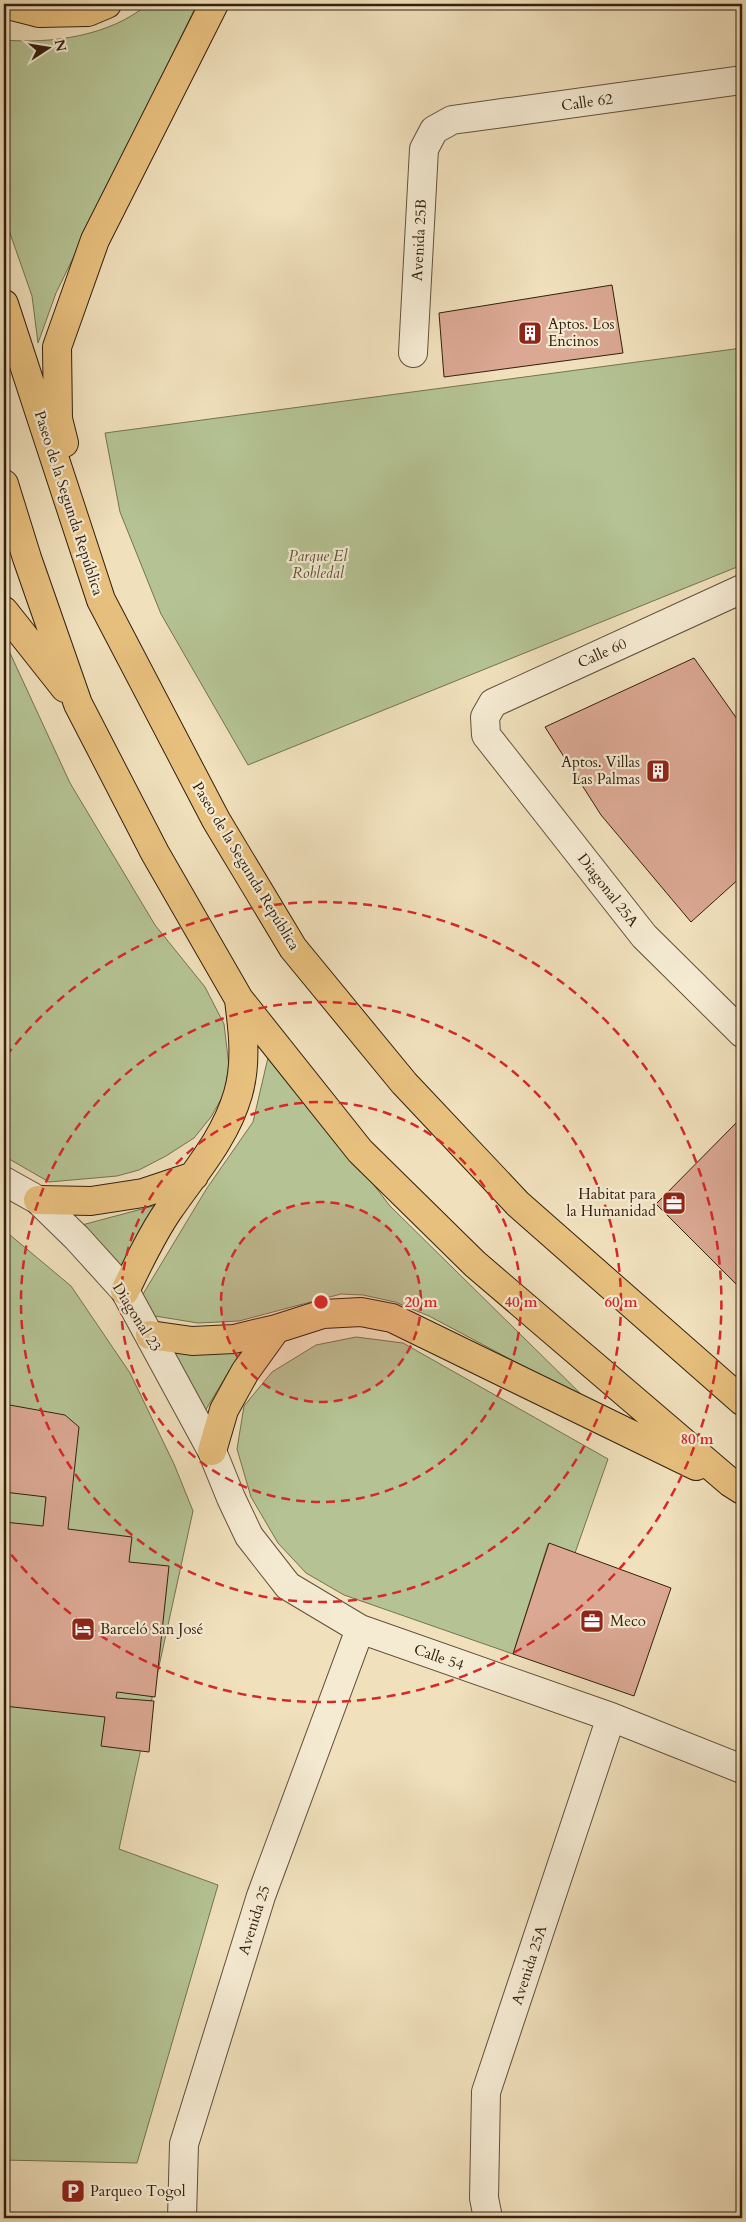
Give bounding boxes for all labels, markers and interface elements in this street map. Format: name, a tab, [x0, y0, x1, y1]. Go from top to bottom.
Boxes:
north arrow	[22, 22, 72, 72]
text: N	[50, 37, 71, 53]
street label: Calle 62	[560, 88, 614, 116]
street label: Avenida 25B	[407, 199, 431, 281]
place label: Aptos. Los Encinos	[548, 314, 615, 351]
building icon: Aptos. Los Encinos	[517, 320, 543, 346]
street label: Paseo de la Segunda República	[30, 408, 109, 598]
park label: Parque El Robledal	[289, 546, 348, 583]
street label: Calle 60	[574, 633, 630, 673]
place label: Aptos. Villas Las Palmas	[561, 752, 640, 789]
building icon: Aptos. Villas Las Palmas	[645, 758, 671, 784]
street label: Paseo de la Segunda República	[188, 778, 305, 954]
street label: Diagonal 25A	[573, 849, 643, 931]
place label: Habitat para la Humanidad	[567, 1184, 657, 1221]
office icon: Habitat para la Humanidad	[661, 1190, 687, 1216]
street label: Diagonal 23	[108, 1279, 166, 1355]
text: 20 m	[404, 1292, 438, 1312]
text: 40 m	[504, 1292, 538, 1312]
text: 60 m	[604, 1292, 638, 1312]
centre of rings	[312, 1293, 330, 1311]
text: 80 m	[680, 1429, 714, 1449]
office icon: Meco	[579, 1608, 605, 1634]
place label: Meco	[610, 1611, 646, 1631]
hotel icon: Barceló San José	[70, 1616, 96, 1642]
place label: Barceló San José	[100, 1619, 204, 1639]
street label: Calle 54	[411, 1639, 467, 1675]
street label: Avenida 25	[233, 1883, 275, 1957]
street label: Avenida 25A	[507, 1922, 551, 2007]
parking icon: Parqueo Togol	[60, 2178, 86, 2204]
place label: Parqueo Togol	[90, 2181, 186, 2201]

